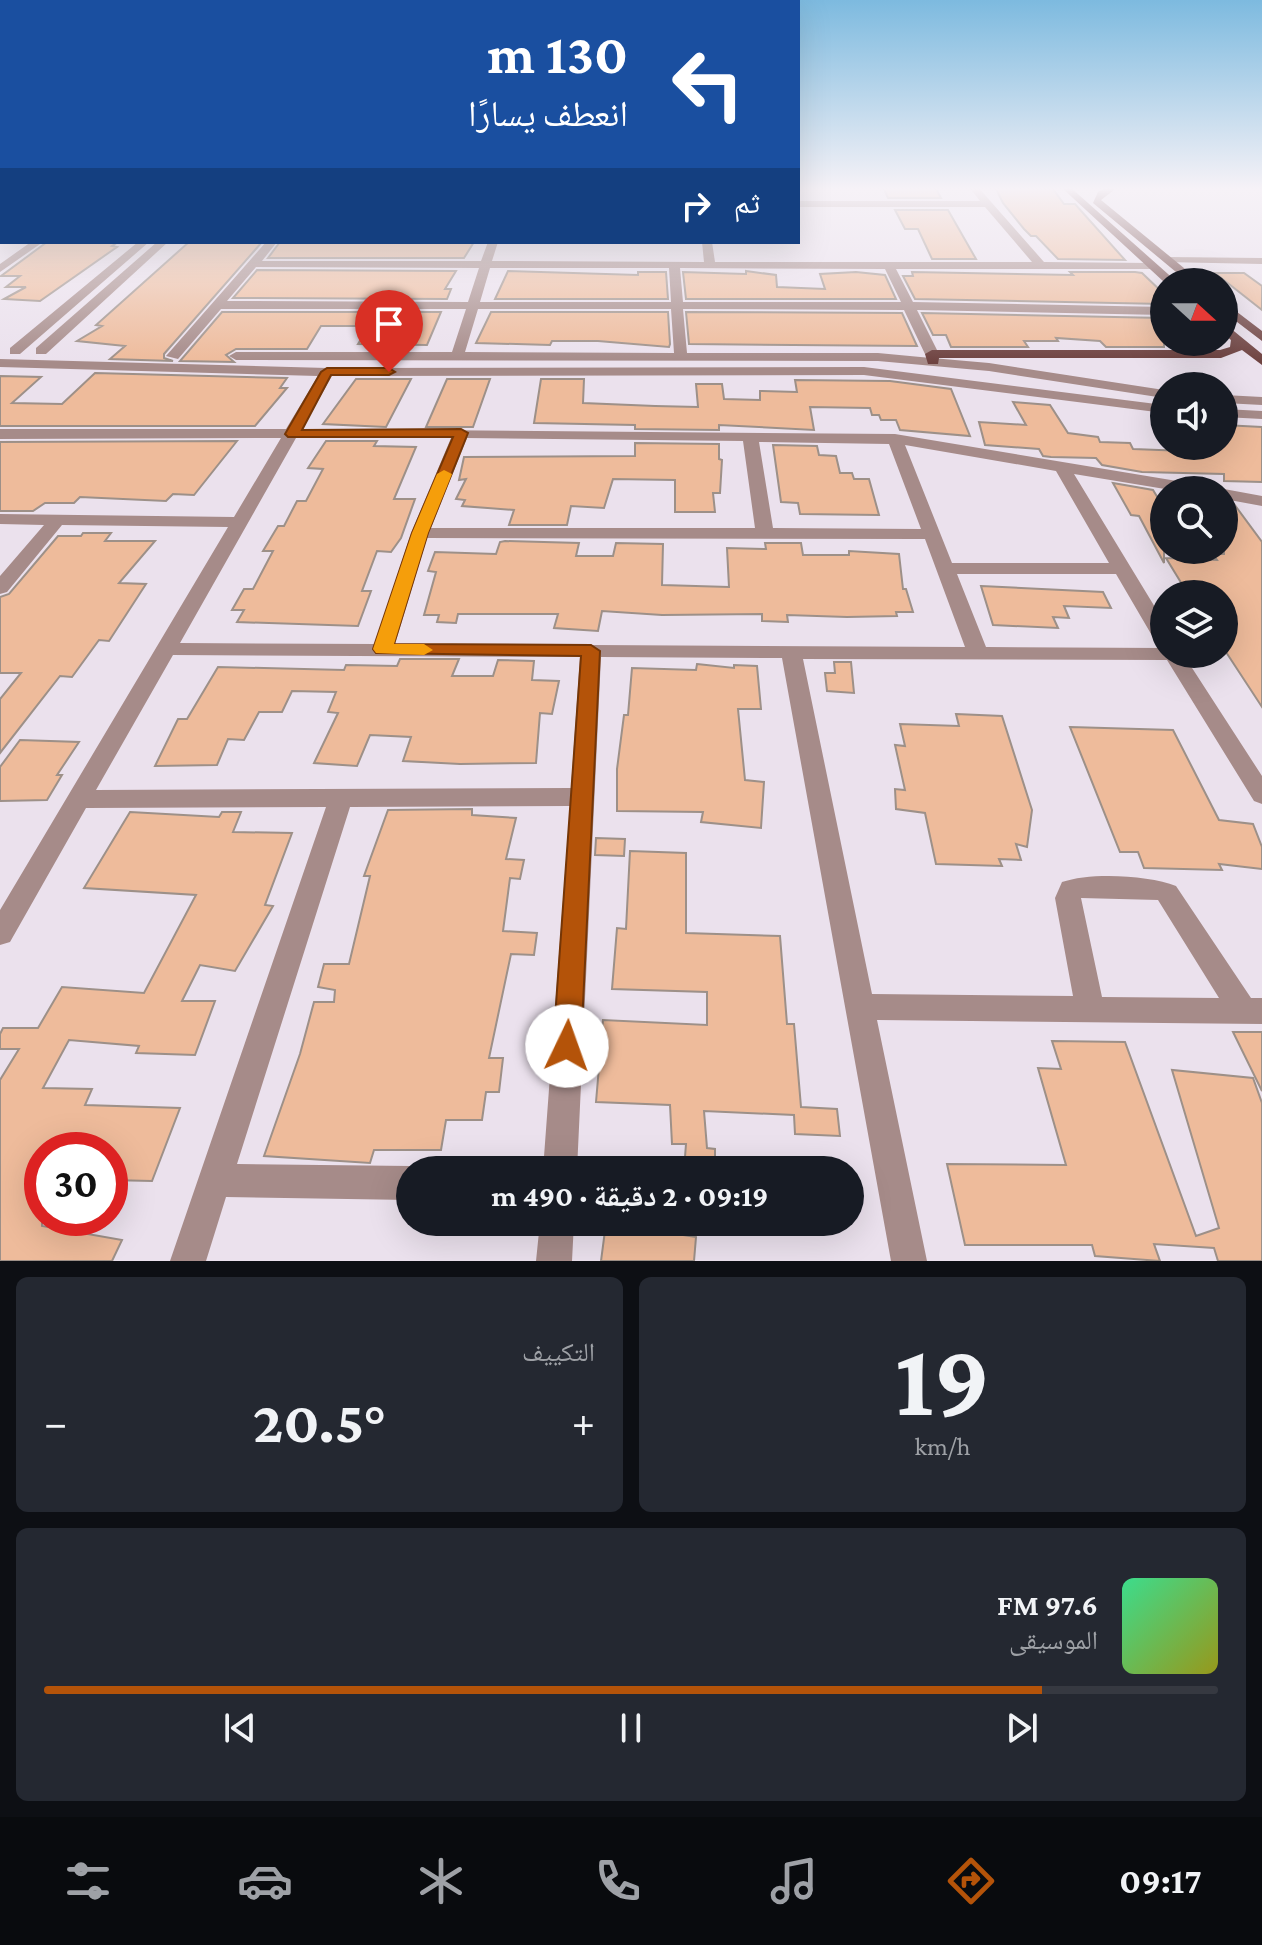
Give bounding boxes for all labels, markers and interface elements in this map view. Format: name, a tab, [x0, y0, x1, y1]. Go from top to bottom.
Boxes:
text: 130 m	[487, 23, 628, 85]
icon: left	[656, 32, 760, 136]
text: انعطف يسارًا	[468, 94, 628, 134]
icon: right	[674, 184, 718, 228]
text: ثم	[734, 186, 760, 219]
north arrow	[1150, 268, 1238, 356]
map controls	[1150, 268, 1238, 668]
pin	[355, 290, 423, 372]
icon: arrive	[367, 302, 411, 346]
button: sound	[1150, 372, 1238, 460]
button: search	[1150, 476, 1238, 564]
button: layers	[1150, 580, 1238, 668]
position arrow	[525, 1004, 609, 1088]
speed limit sign: 30	[24, 1132, 128, 1236]
text: 09:19 · 2 دقيقة · 490 m	[492, 1179, 768, 1212]
text: 19	[895, 1322, 990, 1437]
text: التكييف	[522, 1338, 595, 1367]
text: 20.5°	[253, 1388, 386, 1455]
text: −	[44, 1398, 67, 1446]
text: +	[572, 1398, 595, 1446]
text: km/h	[914, 1432, 971, 1461]
text: 97.6 FM	[997, 1588, 1098, 1621]
text: الموسيقى	[1009, 1626, 1098, 1655]
icon: previous	[218, 1706, 262, 1750]
icon: pause	[609, 1706, 653, 1750]
icon: next	[1000, 1706, 1044, 1750]
icon: filters	[60, 1853, 116, 1909]
icon: car	[237, 1853, 293, 1909]
icon: climate	[413, 1853, 469, 1909]
icon: phone	[590, 1853, 646, 1909]
icon: music	[766, 1853, 822, 1909]
icon: directions	[943, 1853, 999, 1909]
text: 09:17	[1119, 1861, 1202, 1901]

